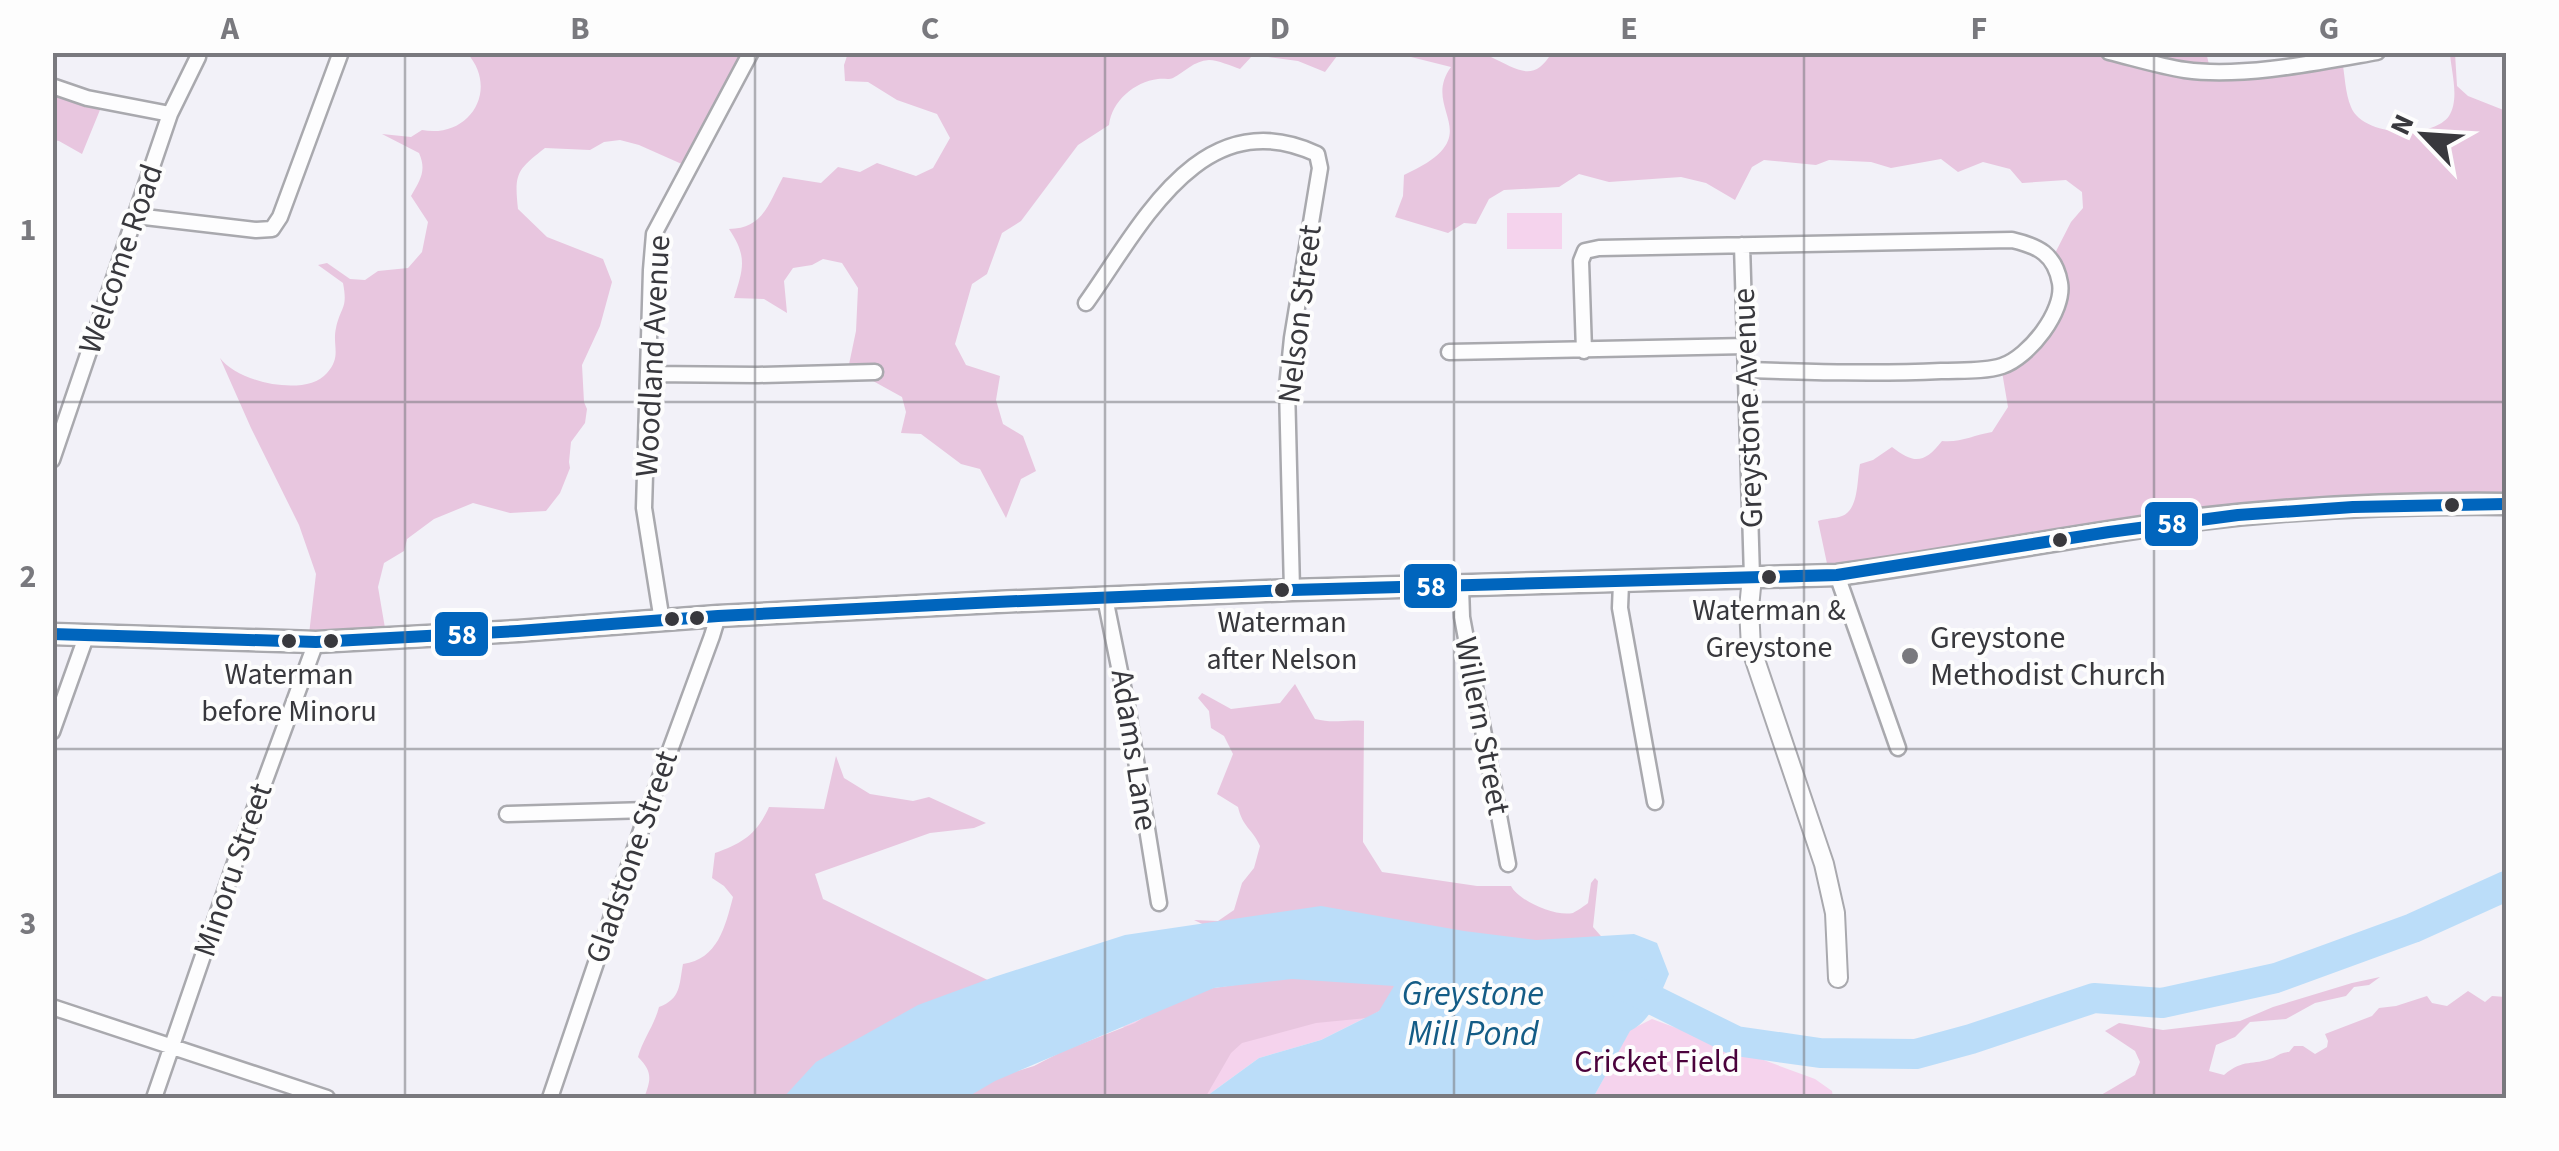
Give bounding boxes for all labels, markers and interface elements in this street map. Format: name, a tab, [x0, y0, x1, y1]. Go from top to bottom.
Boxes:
text: A	[220, 6, 240, 52]
text: B	[570, 6, 590, 52]
text: C	[921, 6, 939, 52]
text: D	[1270, 6, 1290, 52]
text: E	[1620, 6, 1638, 52]
text: F	[1971, 6, 1987, 52]
text: G	[2319, 6, 2339, 52]
north arrow	[2374, 85, 2474, 185]
text: N	[2380, 108, 2424, 142]
street label: Welcome Road	[67, 158, 175, 360]
text: 1	[20, 207, 36, 253]
street label: Nelson Street	[1266, 222, 1334, 406]
street label: Woodland Avenue	[624, 234, 682, 478]
street label: Greystone Avenue	[1721, 287, 1775, 529]
unlabelled marker	[2442, 495, 2462, 515]
line badge: 58	[2143, 500, 2200, 548]
text: 58	[2157, 504, 2187, 544]
unlabelled marker	[2050, 530, 2070, 550]
text: 2	[20, 554, 36, 600]
line badge: 58	[1402, 562, 1459, 610]
text: 58	[1416, 567, 1446, 607]
marker: Waterman & Greystone	[1759, 567, 1779, 587]
marker: Waterman after Nelson	[1272, 580, 1292, 600]
place label: Waterman & Greystone	[1692, 589, 1846, 669]
place label: Waterman after Nelson	[1207, 601, 1358, 681]
unlabelled marker	[687, 608, 707, 628]
unlabelled marker	[662, 609, 682, 629]
line badge: 58	[433, 610, 490, 658]
text: 58	[447, 615, 477, 655]
place label: Greystone Methodist Church	[1930, 615, 2166, 698]
marker: Waterman before Minoru	[279, 631, 299, 651]
unlabelled marker	[321, 631, 341, 651]
street label: Willern Street	[1442, 633, 1522, 819]
marker: Greystone Methodist Church	[1899, 645, 1921, 667]
place label: Waterman before Minoru	[201, 653, 377, 733]
street label: Adams Lane	[1099, 666, 1169, 834]
street label: Gladstone Street	[574, 744, 690, 970]
street label: Minoru Street	[182, 777, 284, 963]
text: 3	[20, 901, 36, 947]
water label: Greystone Mill Pond	[1402, 969, 1544, 1059]
park label: Cricket Field	[1574, 1039, 1740, 1085]

